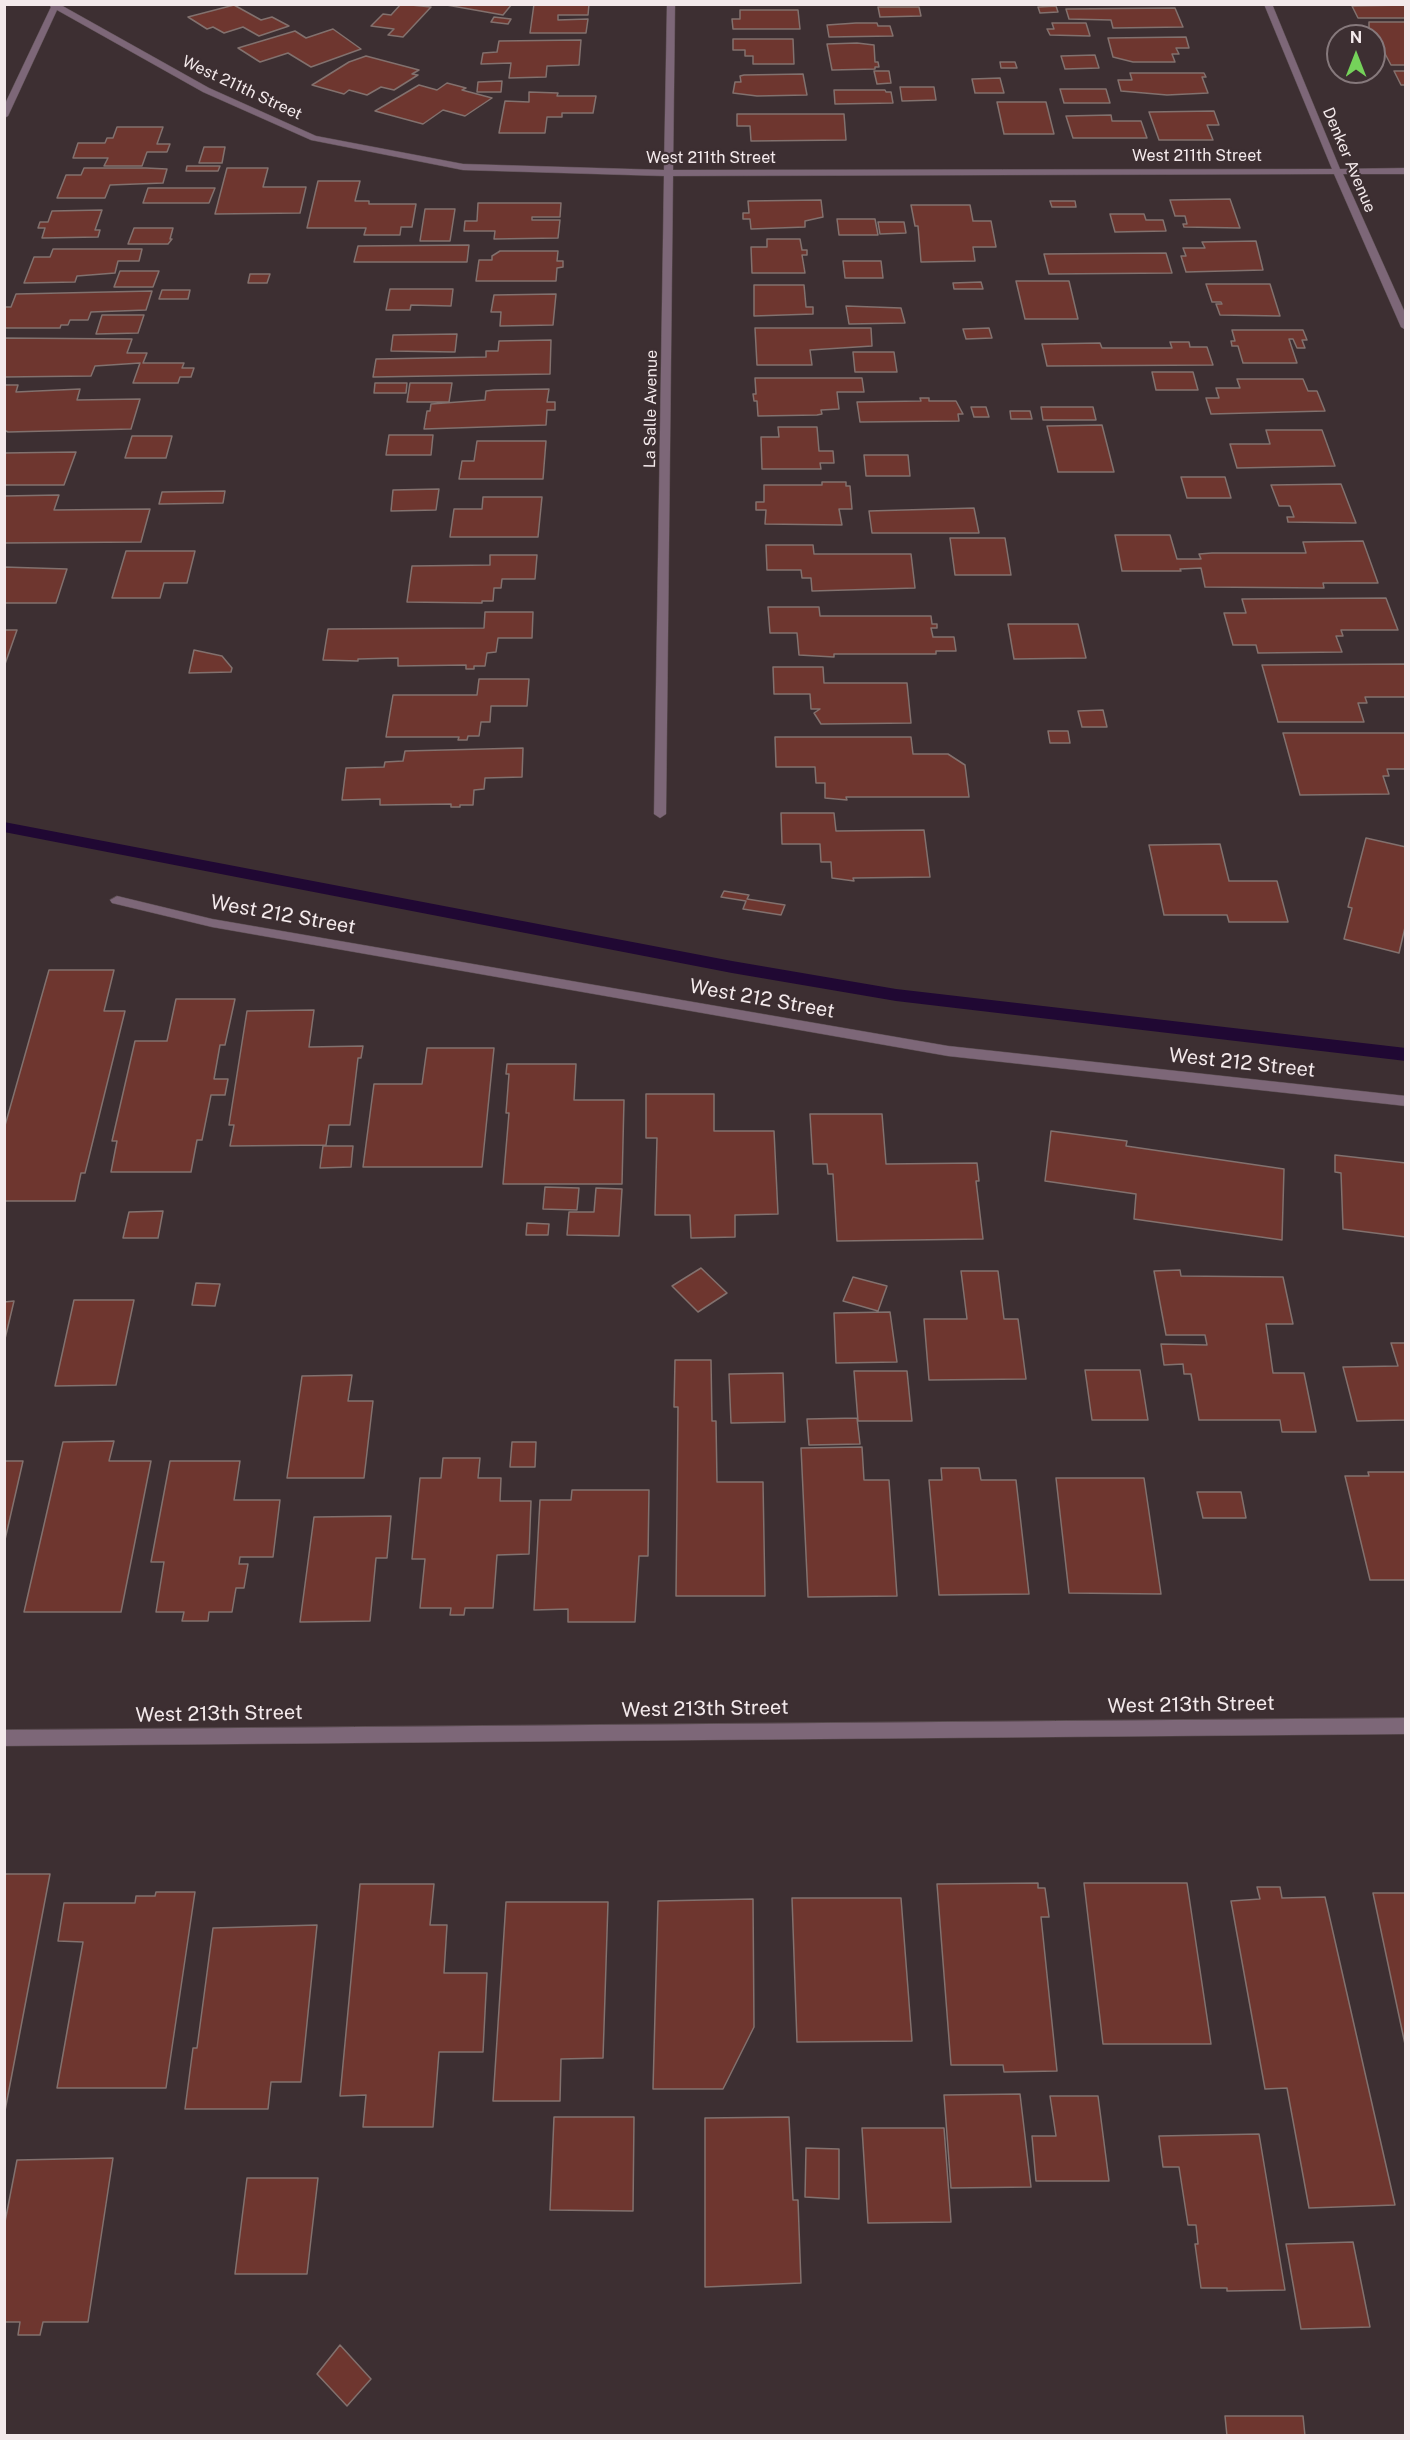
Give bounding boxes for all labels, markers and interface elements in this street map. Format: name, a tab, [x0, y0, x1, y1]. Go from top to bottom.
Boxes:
north arrow	[1326, 24, 1386, 84]
text: N	[1350, 28, 1362, 47]
street label: West 211th Street	[179, 52, 305, 124]
street label: Denker Avenue	[1318, 105, 1380, 215]
street label: West 211th Street	[1132, 146, 1262, 166]
street label: West 211th Street	[646, 148, 776, 168]
street label: La Salle Avenue	[640, 350, 662, 468]
street label: West 212 Street	[208, 890, 358, 940]
street label: West 212 Street	[687, 974, 837, 1024]
street label: West 212 Street	[1168, 1043, 1316, 1083]
street label: West 213th Street	[1107, 1692, 1275, 1718]
street label: West 213th Street	[621, 1696, 789, 1722]
street label: West 213th Street	[135, 1701, 303, 1727]

